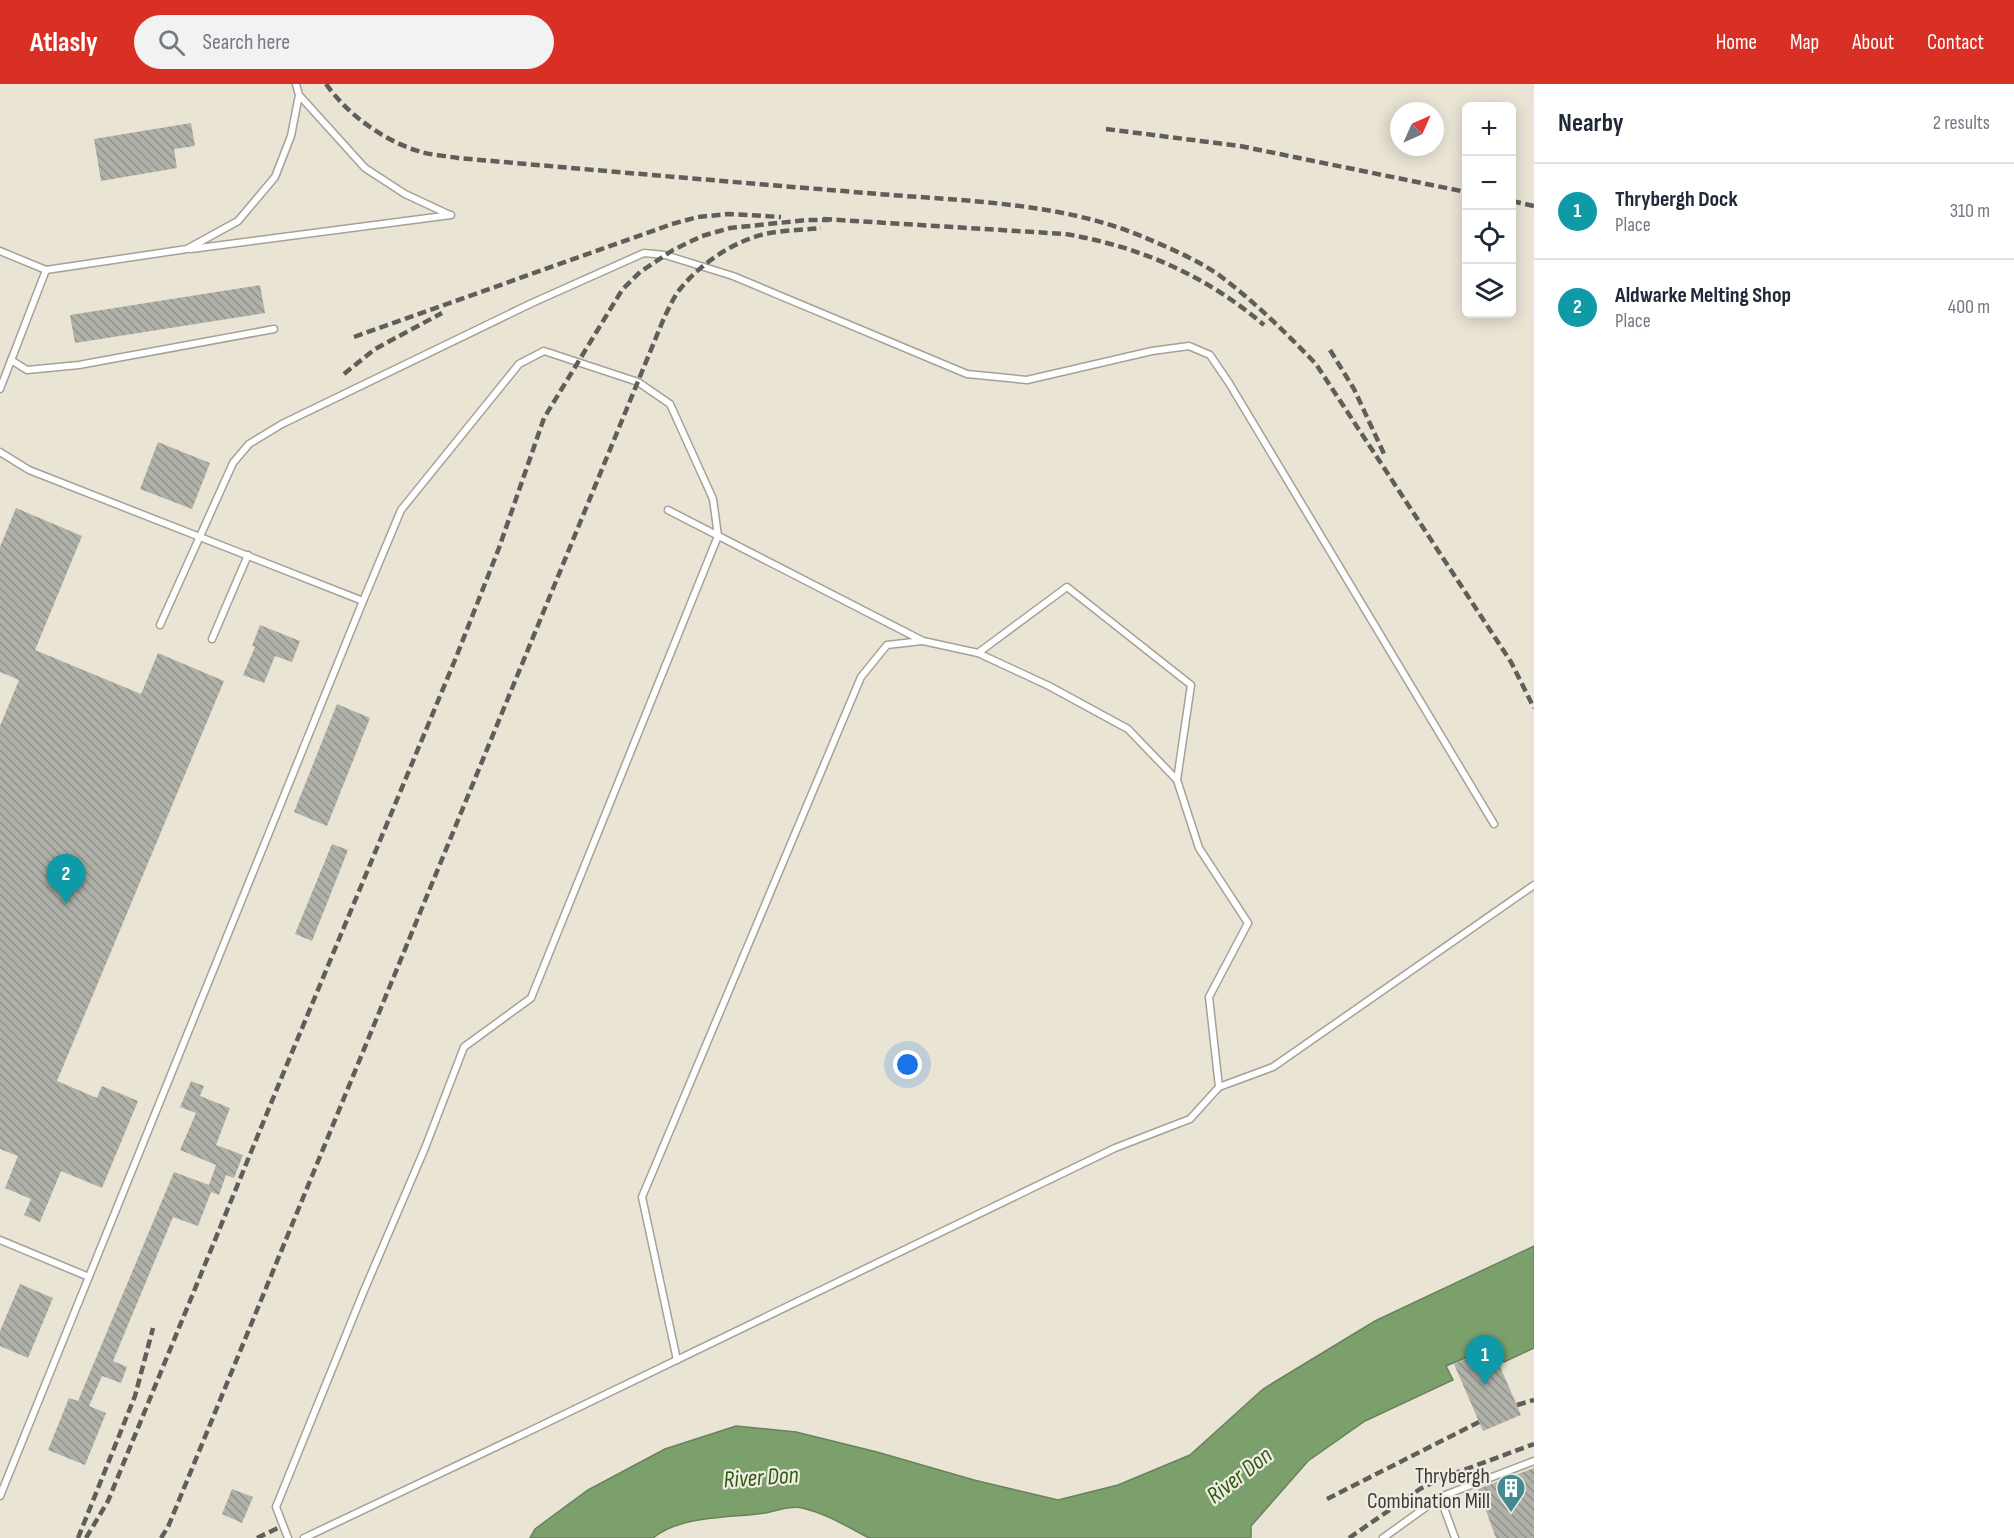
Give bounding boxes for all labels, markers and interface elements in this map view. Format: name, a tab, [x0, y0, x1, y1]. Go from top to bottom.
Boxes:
search box	[134, 15, 554, 69]
text: Atlasly	[30, 26, 98, 59]
icon: search	[155, 26, 188, 59]
text: Search here	[203, 29, 290, 56]
text: Home	[1716, 30, 1757, 55]
text: Map	[1790, 30, 1819, 55]
text: About	[1852, 30, 1894, 55]
text: Contact	[1927, 30, 1984, 55]
north arrow	[1390, 102, 1444, 156]
map controls	[1462, 102, 1516, 318]
button: +	[1462, 102, 1516, 156]
text: Nearby	[1558, 108, 1624, 139]
text: 2 results	[1933, 111, 1990, 135]
button: −	[1462, 156, 1516, 210]
text: Thrybergh Dock	[1615, 186, 1738, 213]
text: 1	[1574, 199, 1581, 223]
text: 310 m	[1950, 199, 1990, 223]
button: locate	[1462, 210, 1516, 264]
text: Place	[1615, 213, 1651, 237]
button: layers	[1462, 264, 1516, 318]
text: Aldwarke Melting Shop	[1615, 282, 1791, 309]
text: 2	[1573, 295, 1582, 319]
text: 400 m	[1948, 295, 1990, 319]
text: Place	[1615, 309, 1651, 333]
pin: 2	[46, 854, 86, 904]
your location	[893, 1050, 922, 1079]
pin: 1	[1466, 1336, 1504, 1385]
water label: River Don	[1201, 1441, 1278, 1510]
water label: River Don	[722, 1460, 800, 1495]
place label: Thrybergh Combination Mill	[1367, 1463, 1490, 1515]
building icon: Thrybergh Combination Mill	[1495, 1472, 1527, 1514]

